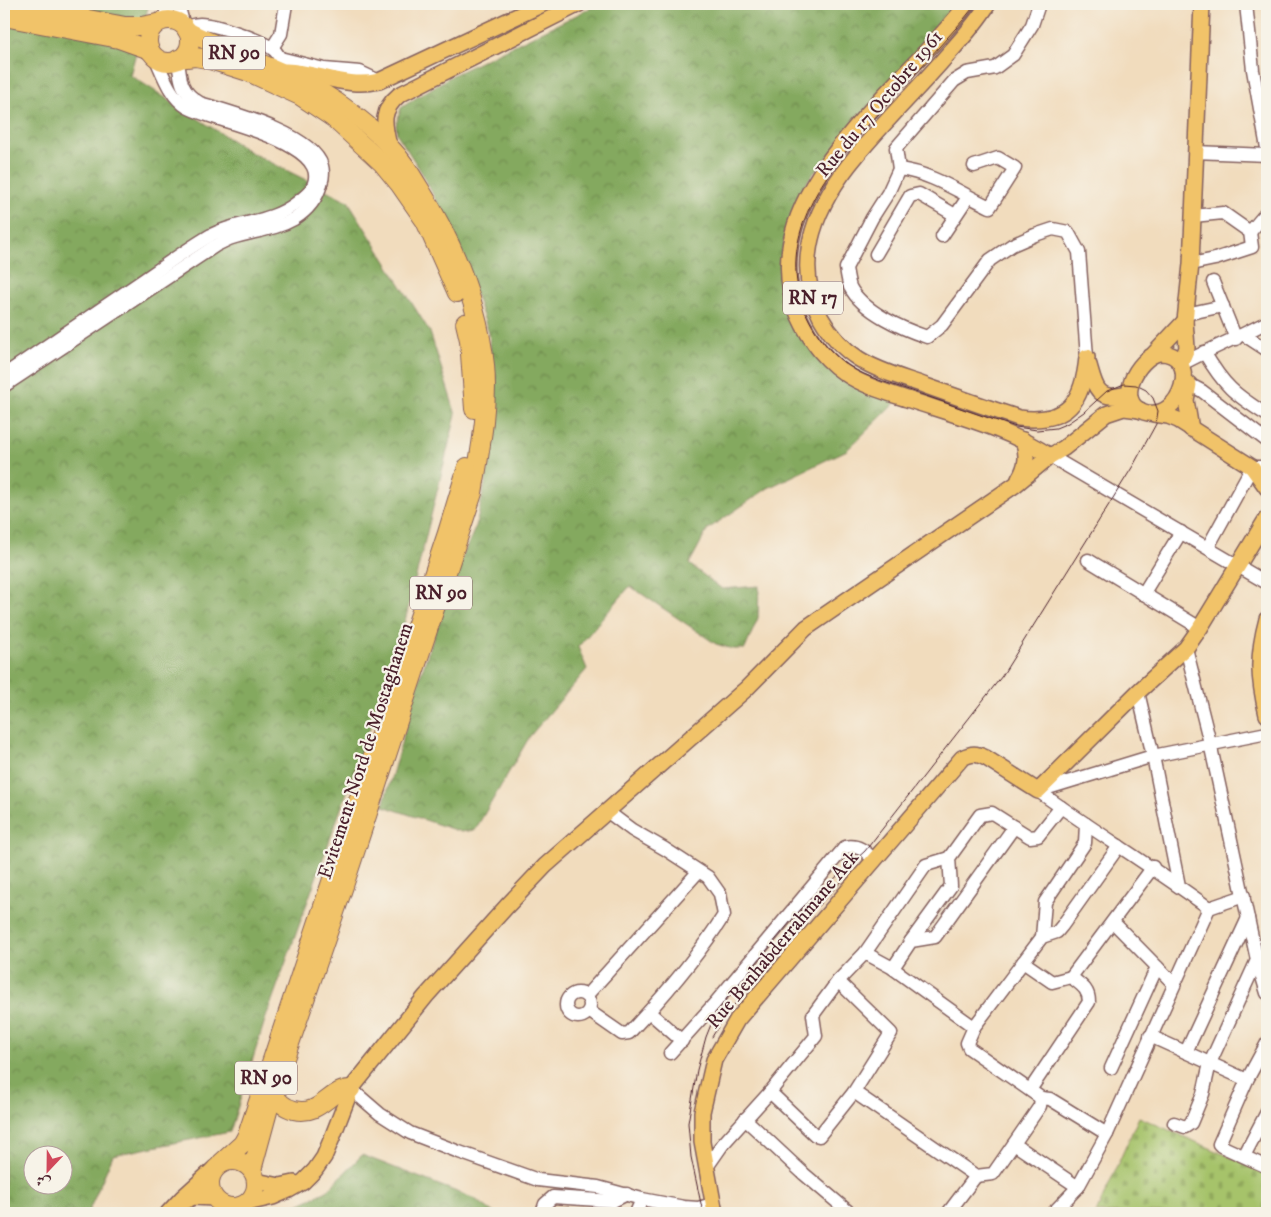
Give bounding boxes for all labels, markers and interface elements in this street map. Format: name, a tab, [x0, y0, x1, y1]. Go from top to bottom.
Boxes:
street label: Rue du 17 Octobre 1961	[811, 25, 949, 183]
road number: RN 90	[203, 36, 265, 70]
road number: RN 17	[783, 282, 843, 314]
road number: RN 90	[410, 576, 472, 610]
street label: Evitement Nord de Mostaghanem	[313, 620, 419, 882]
street label: Rue Benhabderrahmane Aek	[701, 846, 865, 1034]
road number: RN 90	[235, 1062, 297, 1094]
north arrow	[22, 1144, 72, 1194]
text: ش	[34, 1170, 53, 1192]

